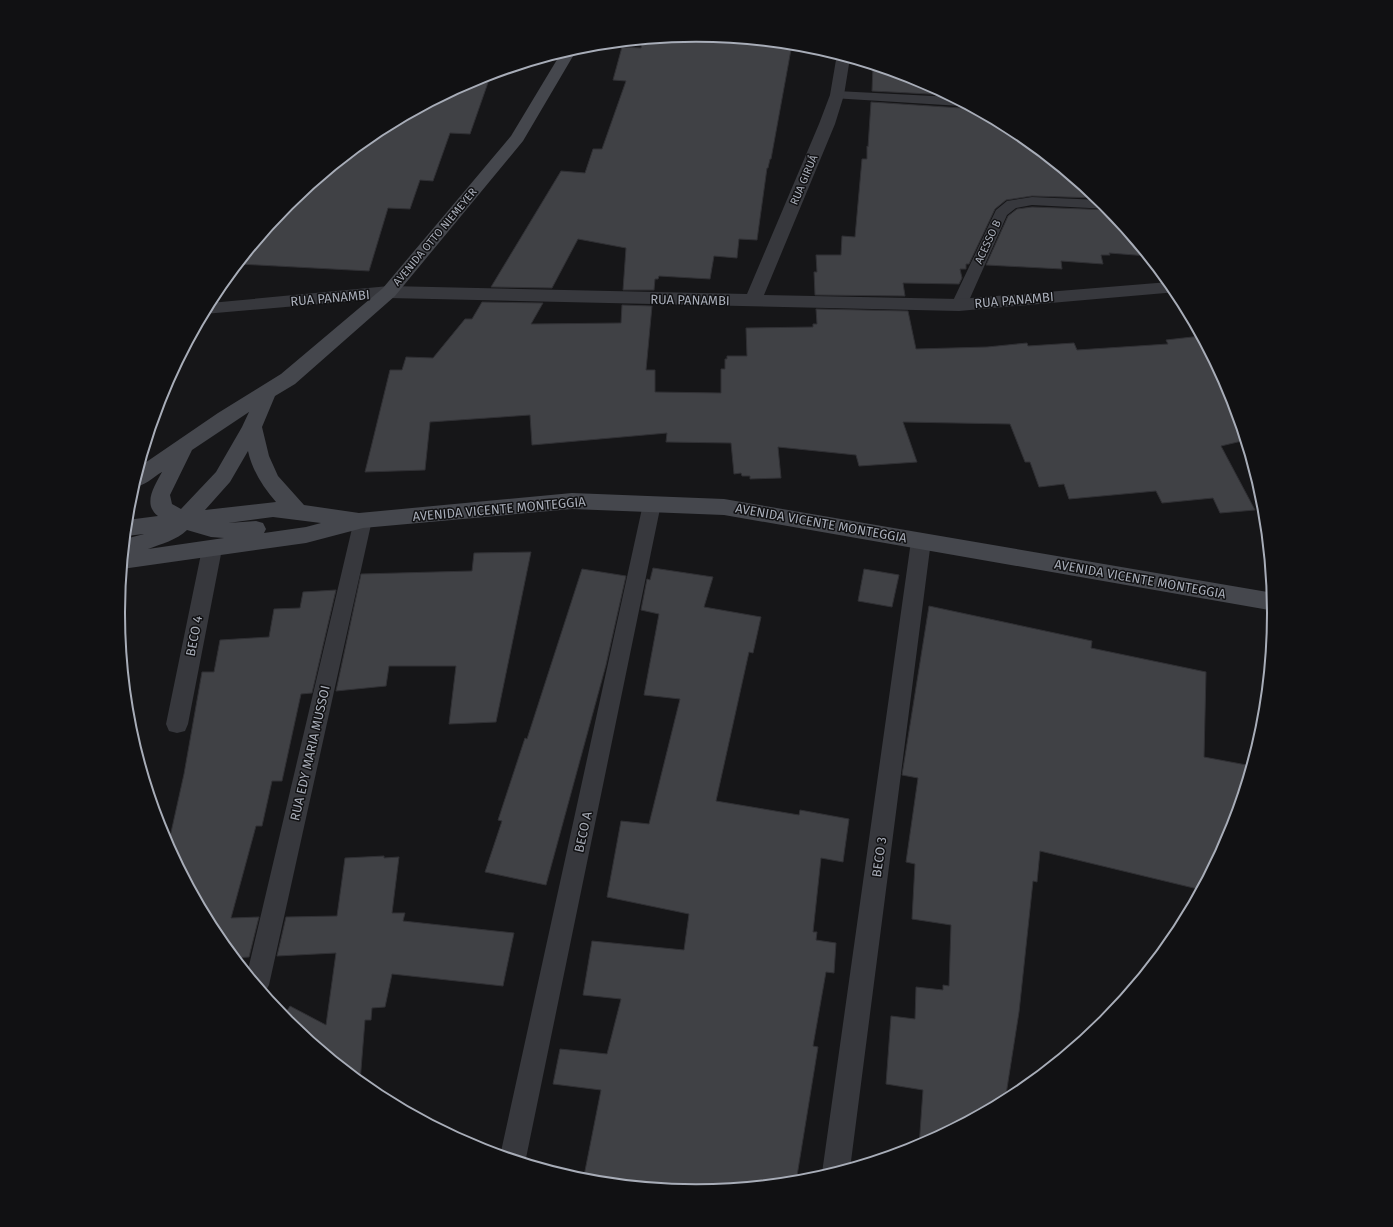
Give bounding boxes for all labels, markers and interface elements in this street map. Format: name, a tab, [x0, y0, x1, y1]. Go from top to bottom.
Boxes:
street label: RUA GIRUÁ	[787, 152, 821, 207]
street label: AVENIDA OTTO NIEMEYER	[390, 185, 480, 288]
street label: ACESSO B	[972, 218, 1004, 266]
street label: RUA PANAMBI	[290, 287, 370, 309]
street label: RUA PANAMBI	[974, 289, 1054, 311]
street label: RUA PANAMBI	[650, 292, 730, 308]
street label: AVENIDA VICENTE MONTEGGIA	[412, 494, 587, 524]
street label: AVENIDA VICENTE MONTEGGIA	[734, 501, 908, 546]
street label: AVENIDA VICENTE MONTEGGIA	[1053, 557, 1227, 602]
street label: BECO 4	[183, 614, 205, 658]
street label: RUA EDY MARIA MUSSOI	[287, 684, 333, 822]
street label: BECO A	[571, 810, 595, 854]
street label: BECO 3	[869, 836, 889, 878]

